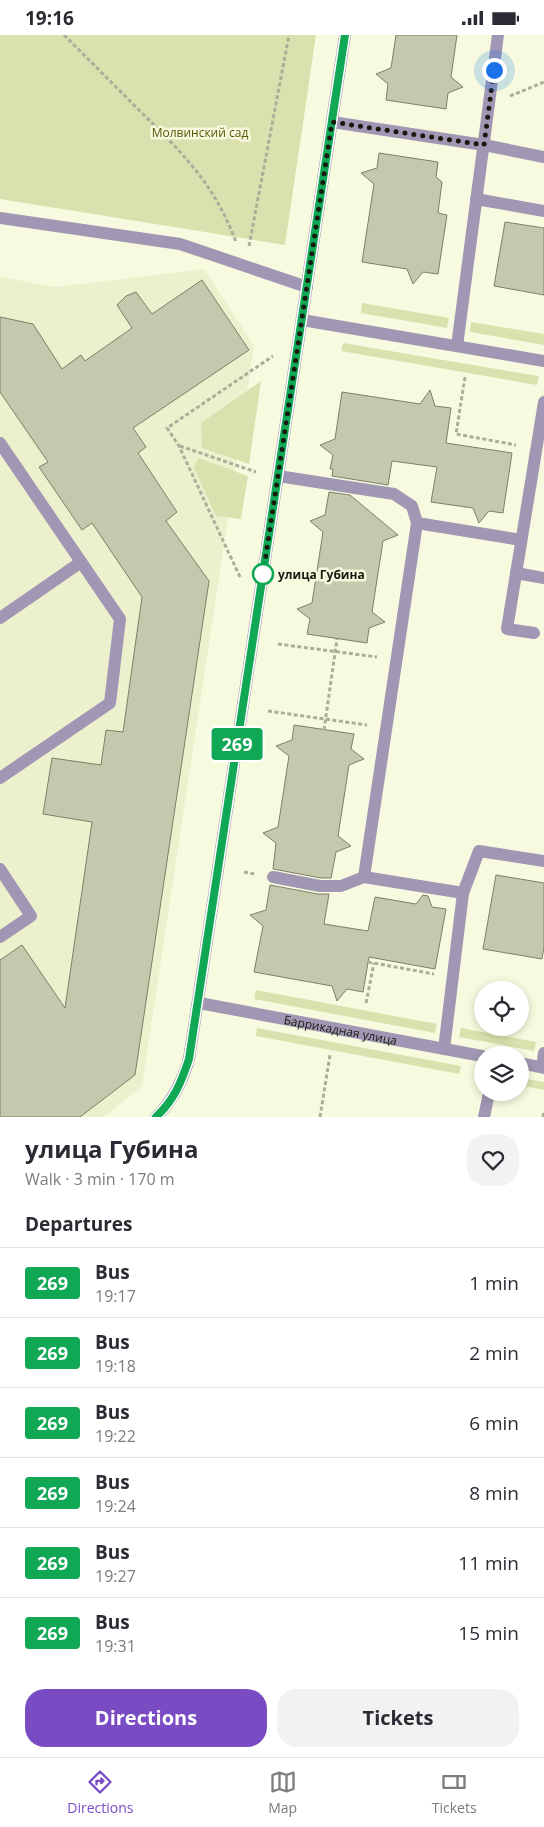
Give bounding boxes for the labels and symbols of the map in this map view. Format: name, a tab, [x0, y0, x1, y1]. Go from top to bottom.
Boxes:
your location	[482, 58, 507, 83]
park label: Молвинский сад	[152, 124, 248, 141]
marker: улица Губина	[252, 563, 274, 585]
place label: улица Губина	[278, 566, 365, 583]
line badge: 269	[208, 728, 266, 760]
street label: Баррикадная улица	[283, 1011, 399, 1048]

